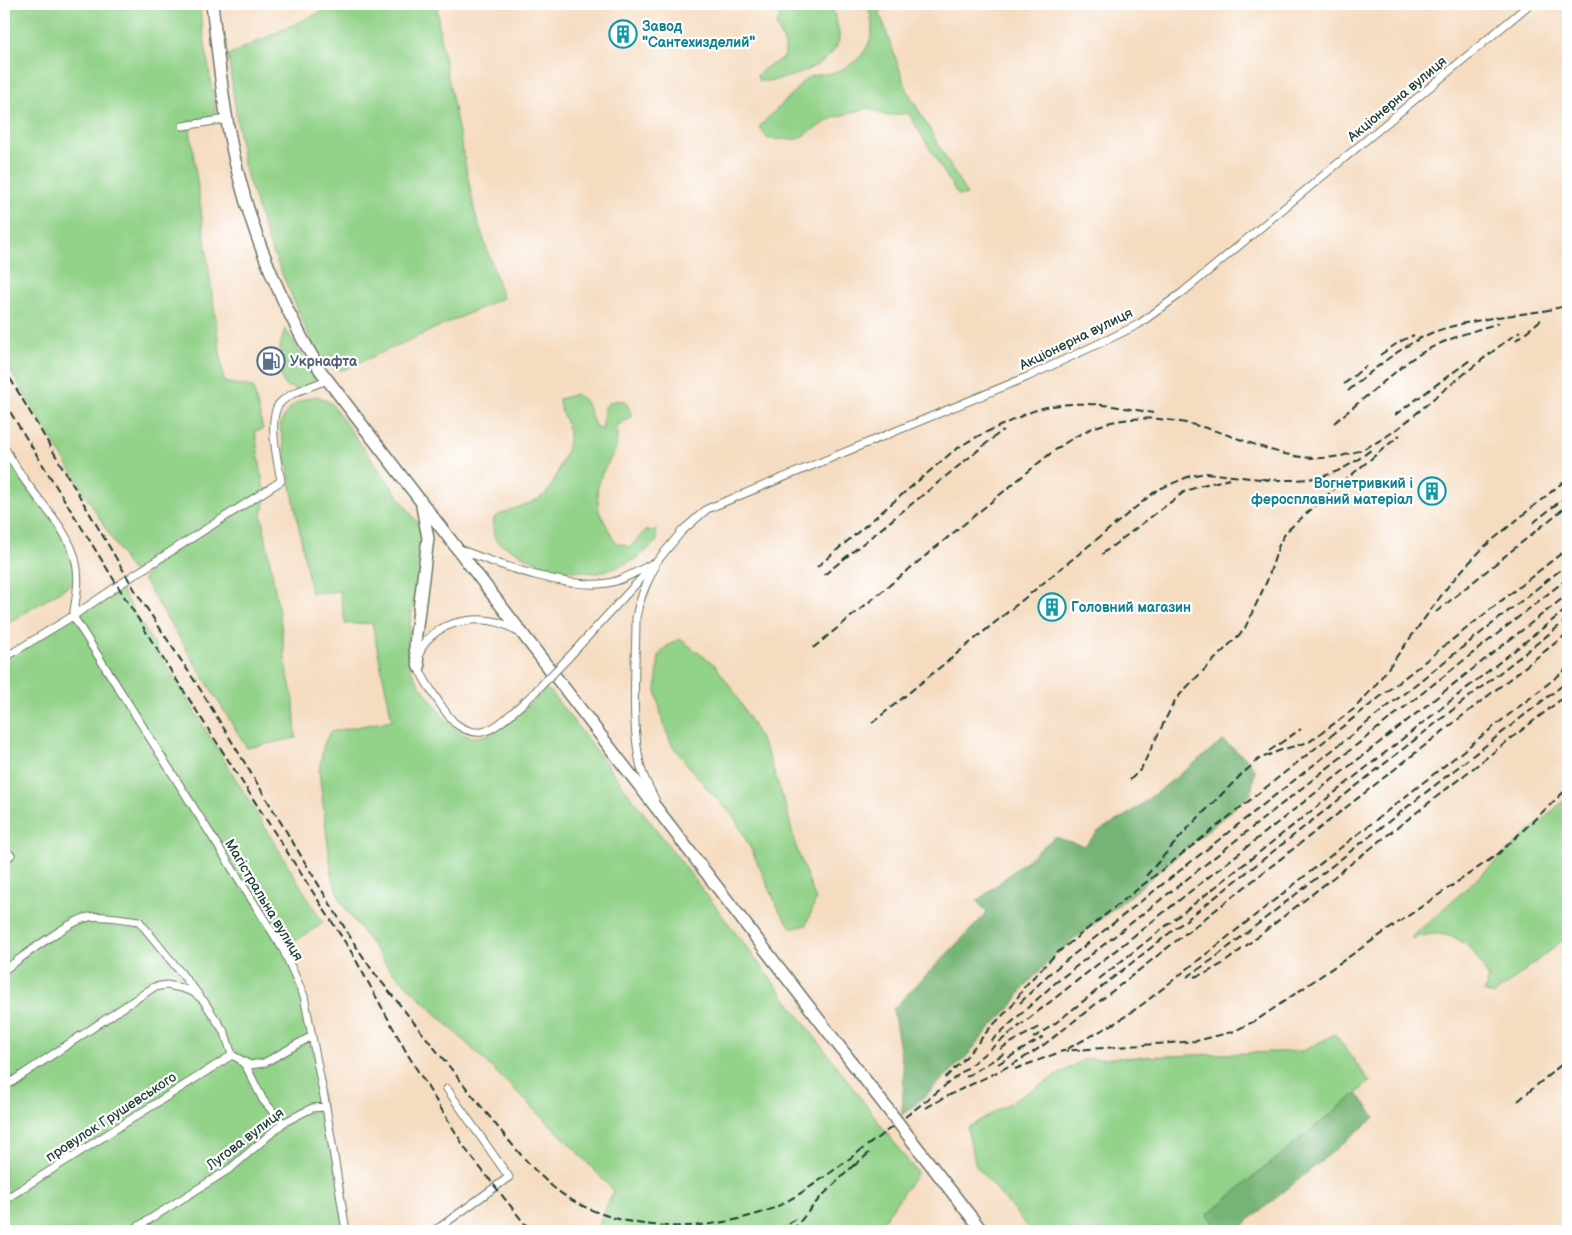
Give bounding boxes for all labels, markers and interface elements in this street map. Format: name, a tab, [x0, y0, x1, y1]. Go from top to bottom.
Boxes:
place label: Завод "Сантехизделий"	[642, 18, 755, 51]
building icon: Завод "Сантехизделий"	[608, 19, 638, 49]
street label: Акціонерна вулиця	[1343, 52, 1450, 146]
street label: Акціонерна вулиця	[1016, 304, 1136, 374]
fuel station icon: Укрнафта	[256, 346, 286, 376]
place label: Укрнафта	[290, 353, 358, 370]
place label: Вогнетривкий і феросплавний матеріал	[1251, 475, 1413, 508]
building icon: Вогнетривкий і феросплавний матеріал	[1417, 476, 1447, 506]
building icon: Головний магазин	[1037, 592, 1067, 622]
place label: Головний магазин	[1071, 599, 1191, 616]
street label: Магістральна вулиця	[221, 836, 307, 964]
street label: провулок Грушевського	[42, 1068, 180, 1166]
street label: Лугова вулиця	[202, 1104, 287, 1174]

